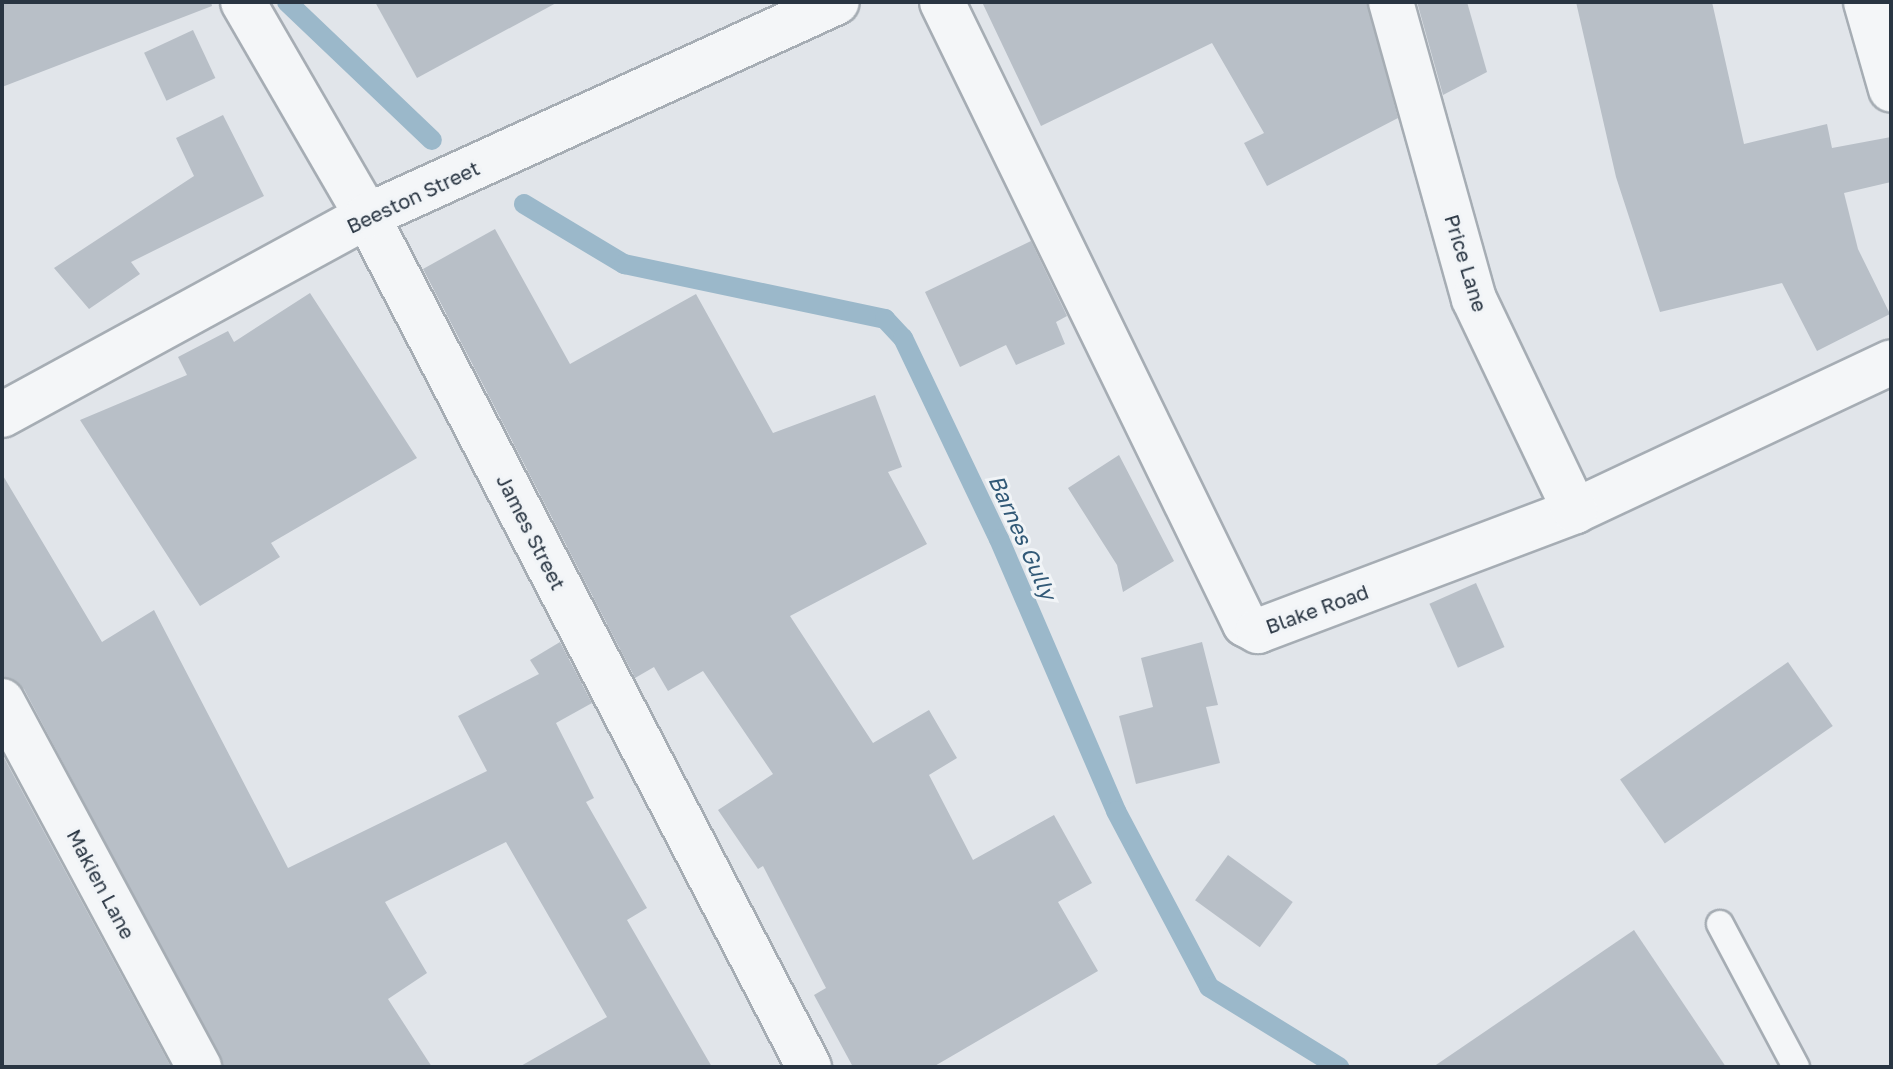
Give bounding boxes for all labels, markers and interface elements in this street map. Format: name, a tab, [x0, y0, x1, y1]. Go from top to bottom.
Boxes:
street label: Beeston Street	[343, 156, 483, 238]
street label: Price Lane	[1440, 211, 1492, 315]
street label: James Street	[492, 470, 570, 594]
water label: Barnes Gully	[984, 470, 1062, 604]
street label: Blake Road	[1262, 579, 1372, 639]
street label: Makien Lane	[62, 825, 140, 943]

